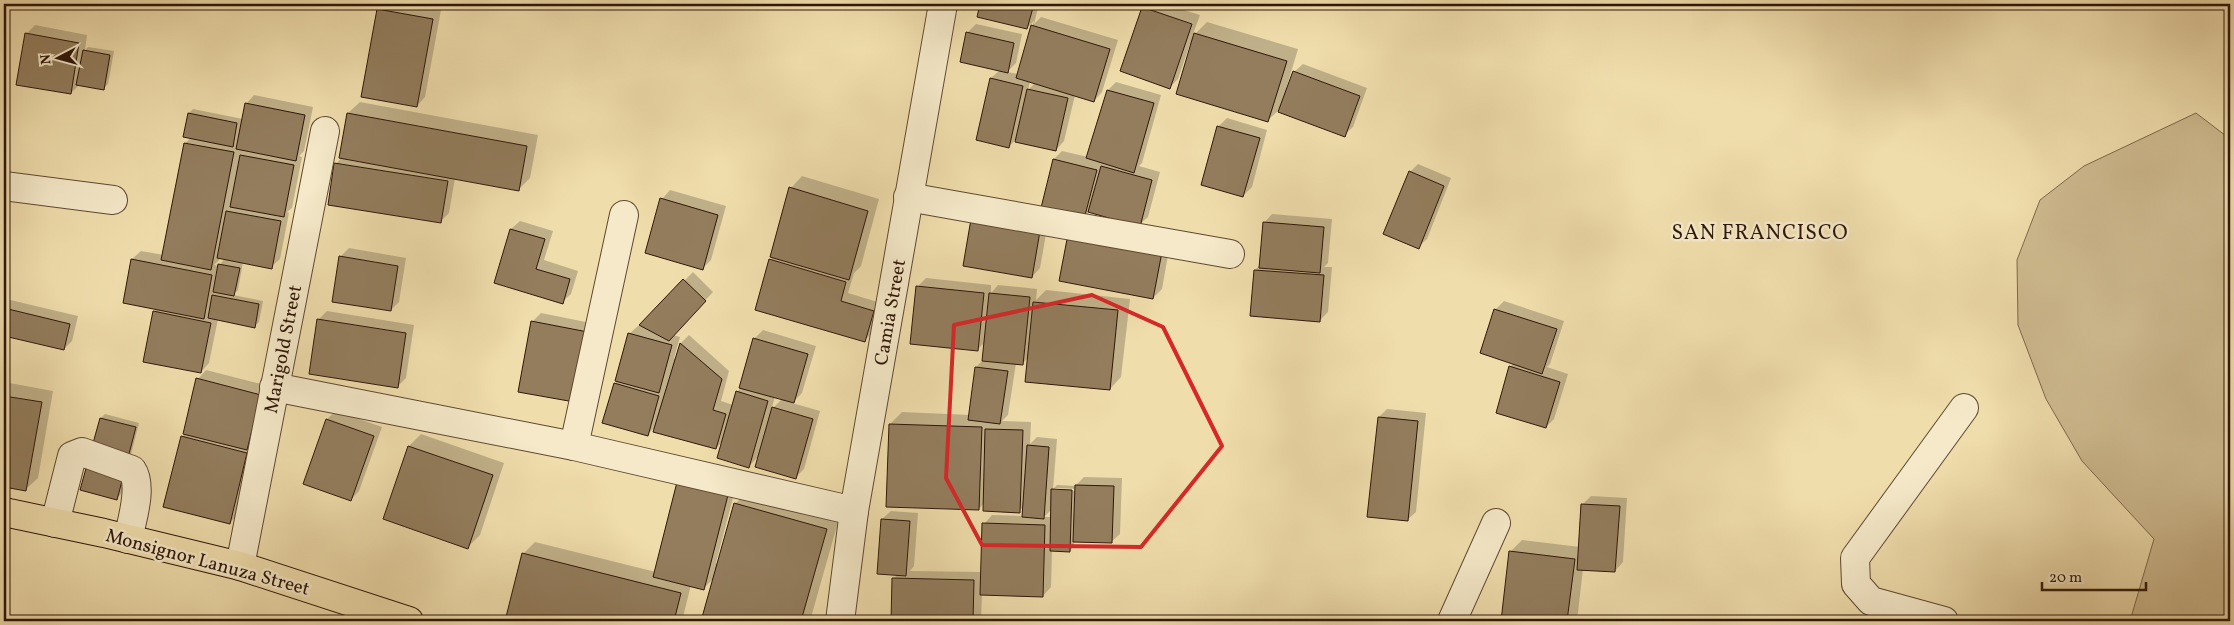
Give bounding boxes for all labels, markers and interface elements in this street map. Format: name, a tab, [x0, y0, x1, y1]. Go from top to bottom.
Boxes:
north arrow	[32, 32, 82, 82]
text: N	[37, 53, 57, 65]
district label: SAN FRANCISCO	[1671, 219, 1849, 248]
street label: Camia Street	[869, 257, 913, 368]
street label: Marigold Street	[259, 283, 309, 416]
street label: Monsignor Lanuza Street	[103, 523, 313, 603]
scale bar	[2042, 560, 2145, 592]
text: 20 m	[2049, 568, 2082, 589]

